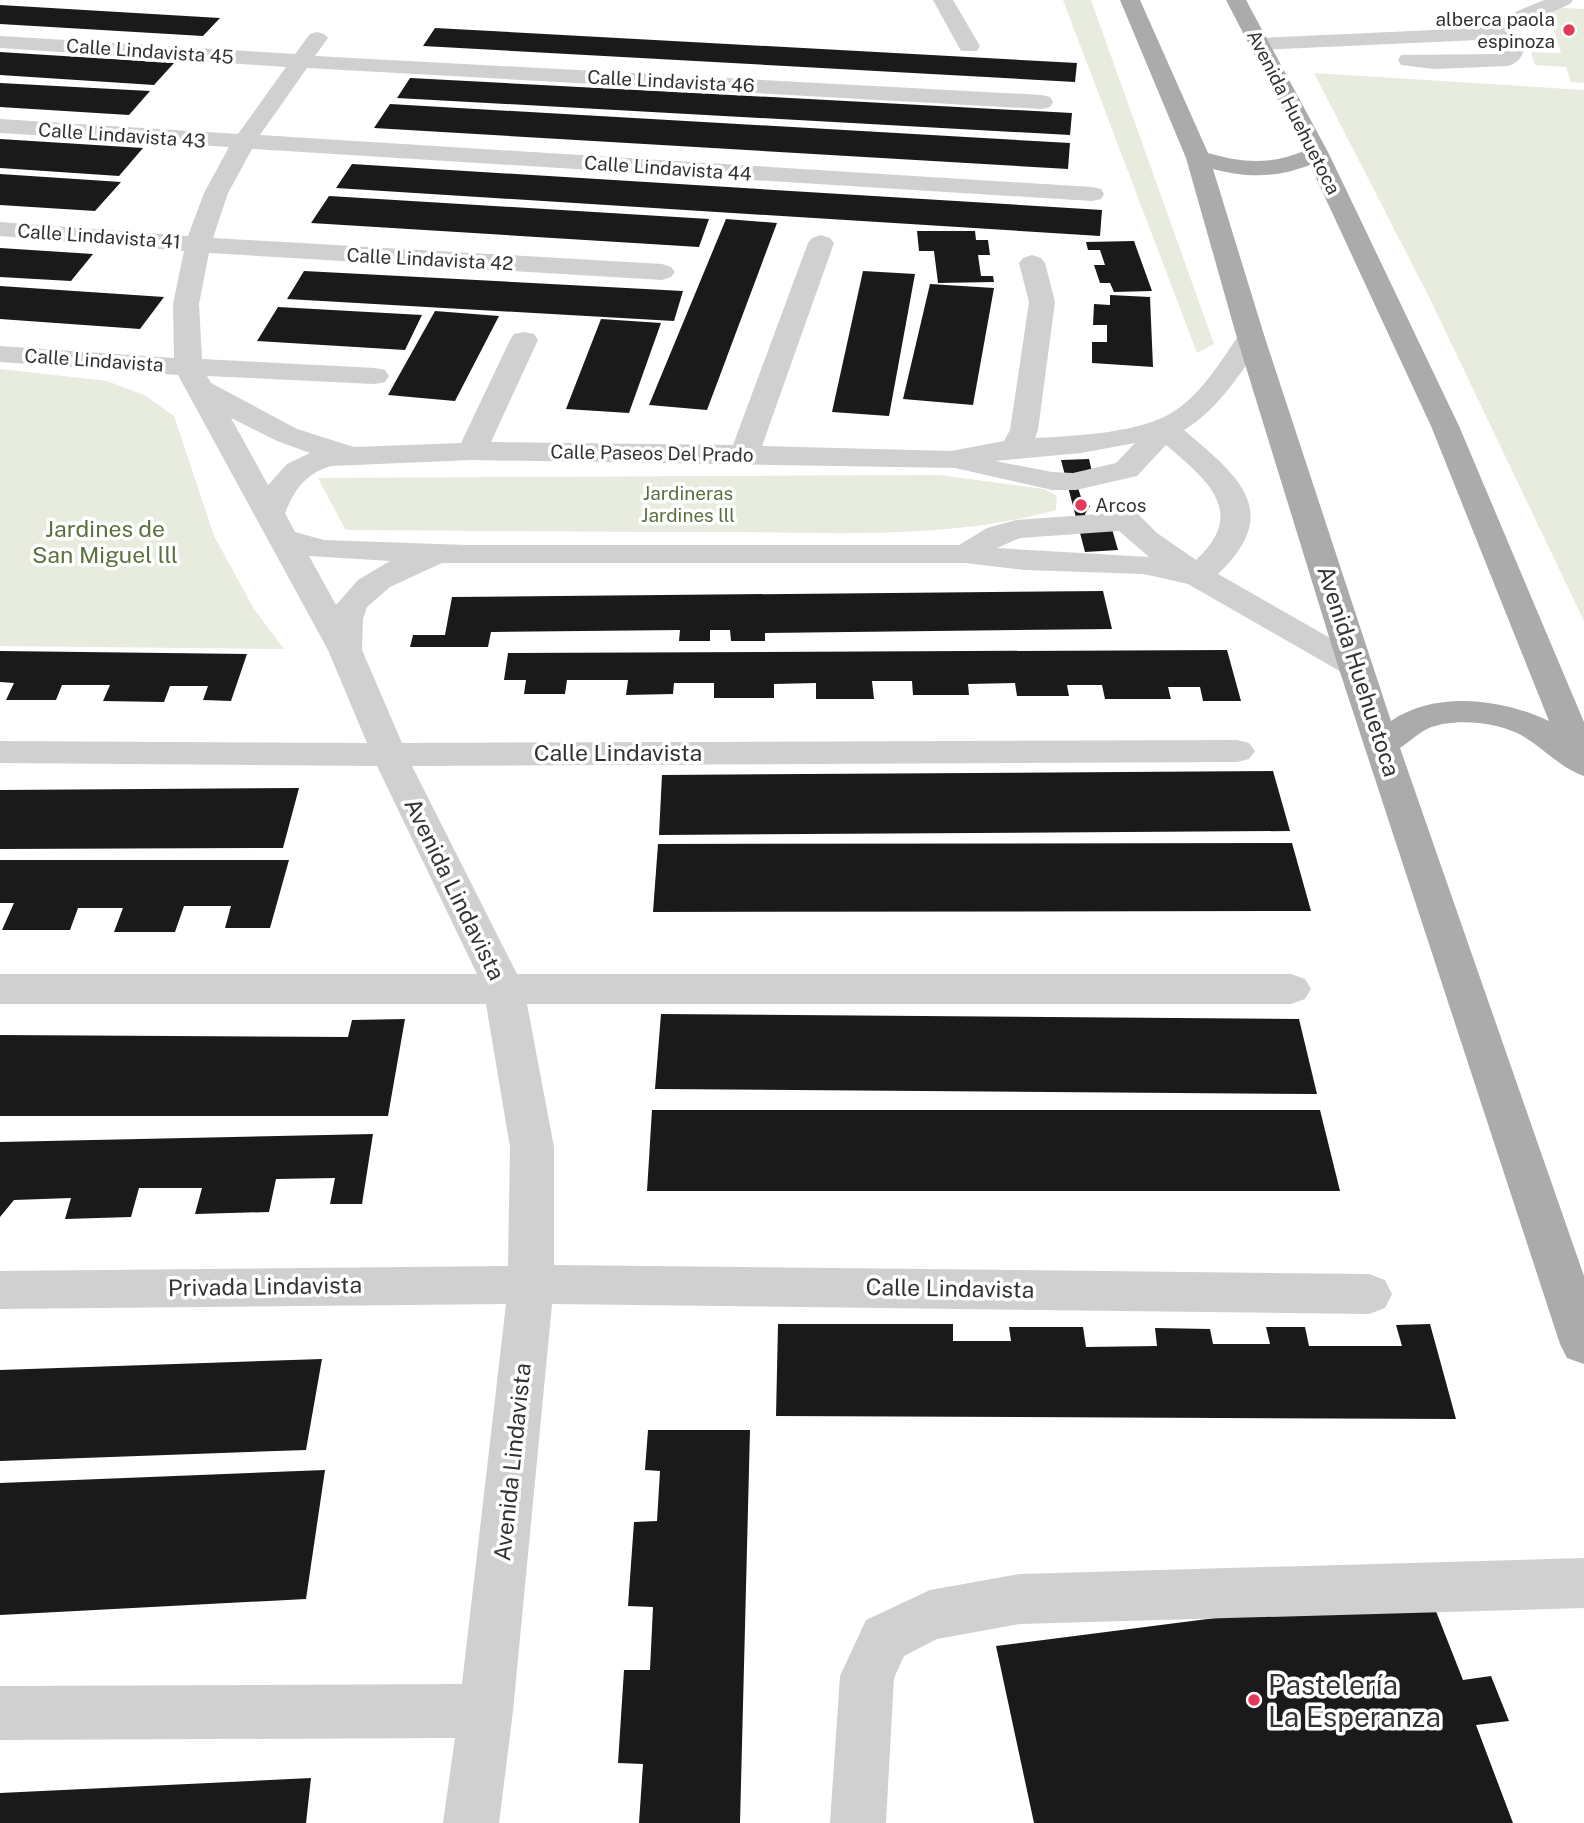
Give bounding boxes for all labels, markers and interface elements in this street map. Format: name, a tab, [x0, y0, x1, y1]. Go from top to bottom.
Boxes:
place label: alberca paola espinoza	[1436, 8, 1555, 52]
marker: alberca paola espinoza	[1561, 22, 1577, 38]
street label: Avenida Huehuetoca	[1243, 26, 1345, 198]
street label: Calle Lindavista 45	[66, 34, 234, 68]
street label: Calle Lindavista 46	[587, 66, 755, 96]
street label: Calle Lindavista 43	[38, 118, 206, 152]
street label: Calle Lindavista 44	[584, 151, 753, 185]
street label: Calle Lindavista 41	[17, 219, 181, 253]
street label: Calle Lindavista 42	[346, 244, 514, 274]
street label: Calle Lindavista	[24, 344, 164, 376]
street label: Calle Paseos Del Prado	[550, 440, 754, 466]
park label: Jardineras Jardines lll	[641, 482, 735, 526]
place label: Arcos	[1095, 494, 1146, 516]
marker: Arcos	[1073, 497, 1089, 513]
park label: Jardines de San Miguel lll	[32, 515, 178, 568]
street label: Avenida Huehuetoca	[1312, 562, 1406, 780]
street label: Calle Lindavista	[534, 739, 702, 766]
street label: Avenida Lindavista	[399, 794, 511, 984]
street label: Privada Lindavista	[168, 1271, 362, 1301]
street label: Calle Lindavista	[865, 1273, 1035, 1303]
street label: Avenida Lindavista	[488, 1362, 536, 1562]
place label: Pastelería La Esperanza	[1268, 1668, 1441, 1733]
marker: Pastelería La Esperanza	[1246, 1692, 1262, 1708]

